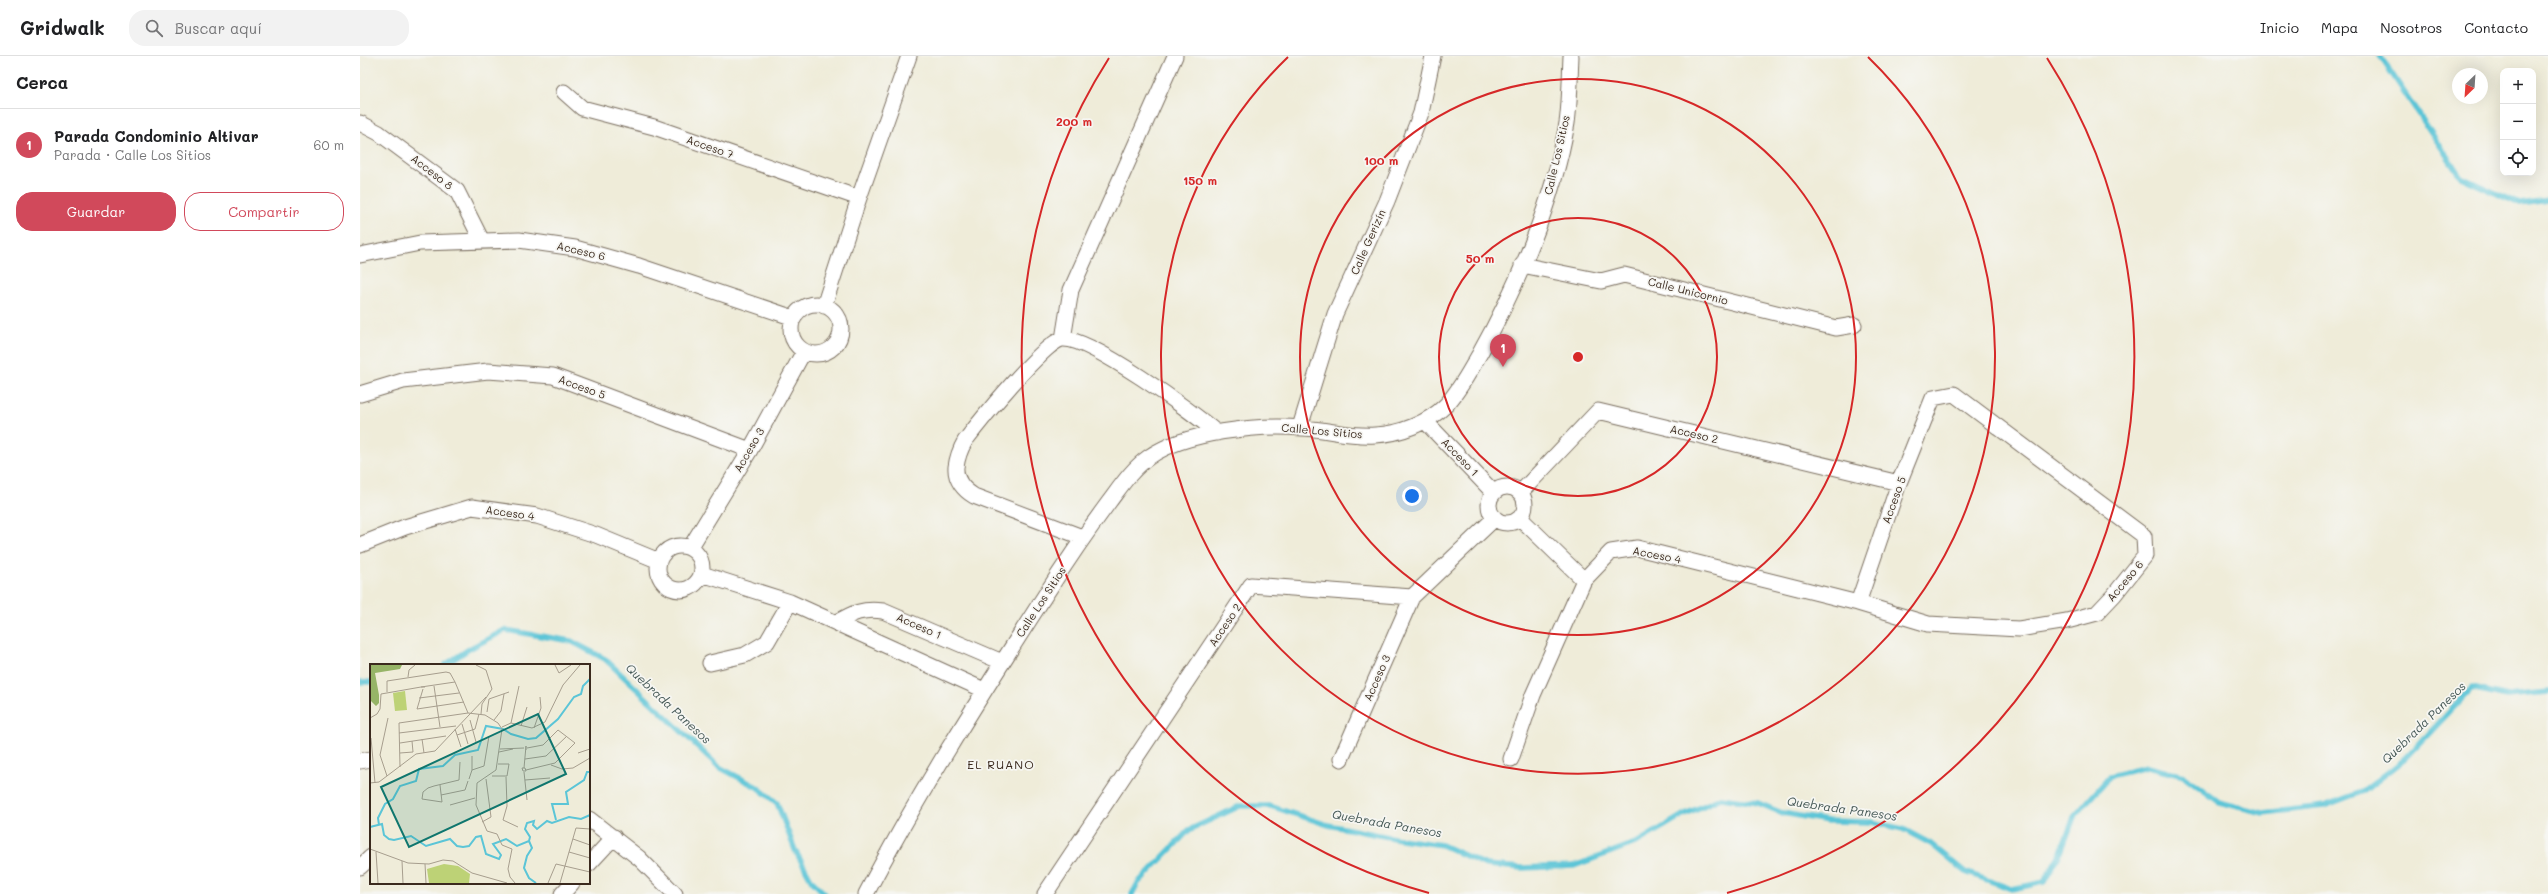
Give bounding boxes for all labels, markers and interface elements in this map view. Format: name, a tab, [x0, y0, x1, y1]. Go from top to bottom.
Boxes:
search box	[129, 10, 409, 46]
text: Gridwalk	[20, 15, 105, 40]
icon: search	[143, 17, 165, 39]
text: Buscar aquí	[175, 18, 262, 38]
text: Inicio	[2260, 18, 2299, 37]
text: Mapa	[2321, 18, 2358, 37]
text: Nosotros	[2380, 18, 2442, 37]
text: Contacto	[2464, 18, 2528, 37]
north arrow	[2452, 68, 2488, 104]
map controls	[2500, 68, 2536, 176]
button: +	[2500, 68, 2536, 104]
text: Cerca	[16, 71, 68, 93]
button: −	[2500, 104, 2536, 140]
text: 200 m	[1056, 113, 1092, 129]
street label: Calle Los Sitios	[1540, 114, 1573, 196]
text: Parada Condominio Altivar	[54, 126, 259, 146]
street label: Acceso 7	[685, 131, 736, 162]
text: 1	[26, 136, 32, 153]
text: 60 m	[314, 136, 344, 153]
button: locate	[2500, 140, 2536, 176]
text: Parada · Calle Los Sitios	[54, 146, 211, 163]
street label: Acceso 8	[408, 150, 457, 193]
text: 100 m	[1364, 152, 1398, 168]
text: 150 m	[1183, 172, 1217, 188]
button: Guardar	[16, 192, 176, 231]
button: Compartir	[184, 192, 344, 231]
street label: Calle Gerizín	[1346, 207, 1389, 277]
street label: Acceso 6	[555, 238, 607, 263]
text: 50 m	[1466, 250, 1494, 266]
street label: Calle Unicornio	[1647, 273, 1730, 308]
pin: 1	[1490, 334, 1516, 367]
centre of rings	[1571, 350, 1585, 364]
street label: Acceso 5	[557, 371, 608, 402]
street label: Calle Los Sitios	[1281, 419, 1363, 442]
street label: Acceso 2	[1669, 421, 1720, 446]
street label: Acceso 3	[730, 424, 768, 475]
street label: Acceso 1	[1438, 434, 1482, 479]
street label: Acceso 5	[1878, 474, 1909, 525]
your location	[1402, 486, 1422, 506]
street label: Acceso 4	[485, 502, 536, 523]
street label: Acceso 4	[1632, 542, 1683, 567]
street label: Acceso 6	[2103, 557, 2146, 604]
street label: Calle Los Sitios	[1012, 564, 1069, 640]
street label: Acceso 2	[1205, 600, 1244, 649]
street label: Acceso 1	[894, 609, 944, 642]
street label: Acceso 3	[1360, 652, 1394, 703]
water label: Quebrada Panesos	[623, 660, 715, 747]
inset map	[370, 664, 590, 884]
water label: Quebrada Panesos	[2378, 678, 2469, 767]
district label: EL RUANO	[967, 756, 1035, 772]
water label: Quebrada Panesos	[1786, 792, 1898, 824]
water label: Quebrada Panesos	[1331, 805, 1443, 841]

